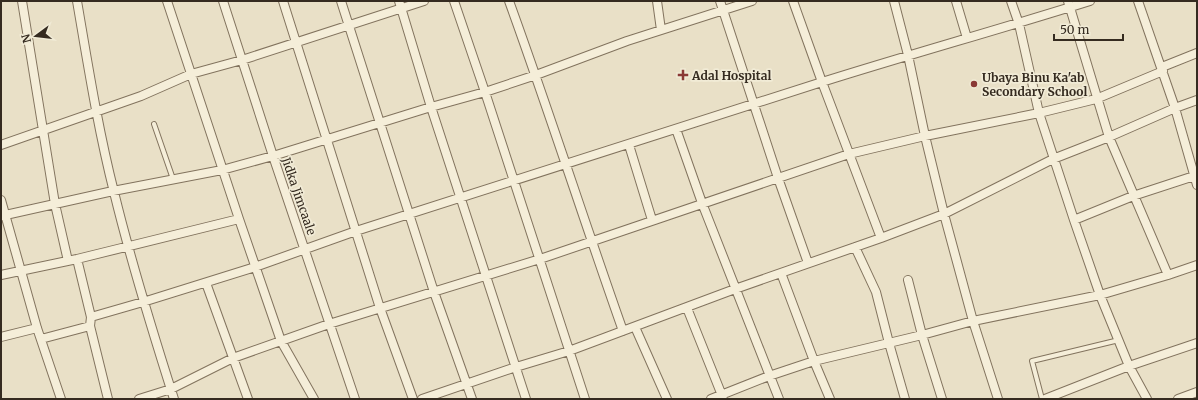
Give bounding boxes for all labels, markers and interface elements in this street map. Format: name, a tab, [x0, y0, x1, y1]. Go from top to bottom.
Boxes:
north arrow	[16, 16, 56, 56]
scale bar	[1054, 16, 1123, 42]
text: 50 m	[1060, 22, 1089, 37]
text: N	[18, 32, 34, 45]
place label: Adal Hospital	[691, 68, 771, 83]
marker: Adal Hospital	[677, 69, 689, 81]
place label: Ubaya Binu Ka'ab Secondary School	[982, 70, 1087, 99]
marker: Ubaya Binu Ka'ab Secondary School	[969, 79, 979, 89]
street label: Jidka Jimcaale	[278, 154, 319, 237]

